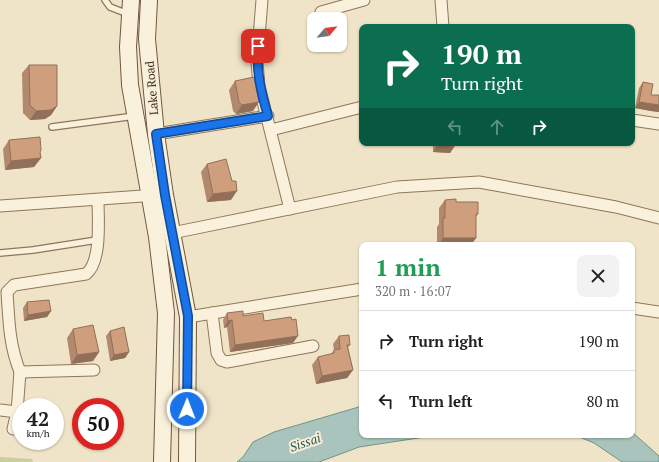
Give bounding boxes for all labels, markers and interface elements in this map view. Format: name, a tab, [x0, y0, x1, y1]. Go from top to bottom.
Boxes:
north arrow	[307, 12, 347, 52]
map controls	[307, 12, 347, 52]
pin	[241, 29, 275, 63]
icon: arrive	[247, 35, 269, 57]
text: 190 m	[441, 35, 522, 72]
icon: right	[375, 40, 427, 92]
street label: Lake Road	[142, 60, 161, 116]
text: Turn right	[441, 71, 523, 95]
icon: left	[444, 116, 466, 138]
icon: ahead	[486, 116, 508, 138]
icon: right	[528, 116, 550, 138]
text: 1 min	[375, 251, 441, 283]
button: close	[577, 255, 619, 297]
text: 320 m · 16:07	[375, 282, 452, 300]
icon: right	[375, 330, 397, 352]
text: Turn right	[409, 331, 484, 351]
text: 190 m	[578, 331, 619, 351]
position arrow	[166, 388, 208, 430]
icon: left	[375, 390, 397, 412]
text: Turn left	[409, 391, 473, 411]
text: 80 m	[586, 391, 619, 411]
speed limit sign: 50	[72, 398, 124, 450]
text: 42	[27, 405, 49, 432]
text: km/h	[26, 427, 50, 440]
water label: Sissai	[287, 428, 323, 456]

